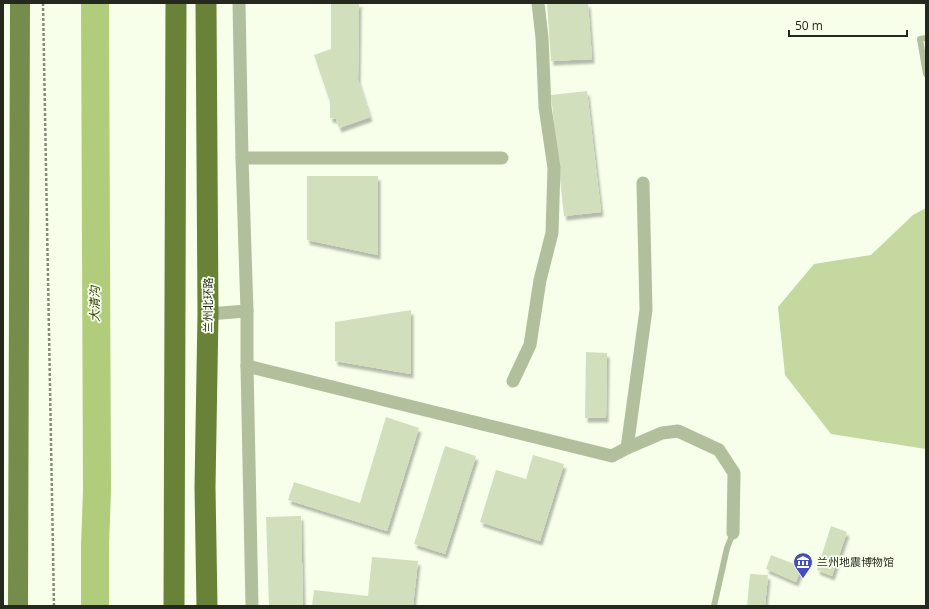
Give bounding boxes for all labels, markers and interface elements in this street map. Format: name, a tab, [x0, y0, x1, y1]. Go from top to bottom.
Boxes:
scale bar	[789, 12, 907, 38]
text: 50 m	[795, 17, 823, 34]
street label: 兰州北环路	[200, 278, 215, 333]
water label: 大清沟	[86, 284, 103, 322]
museum icon: 兰州地震博物馆	[792, 551, 814, 579]
place label: 兰州地震博物馆	[817, 554, 894, 569]

